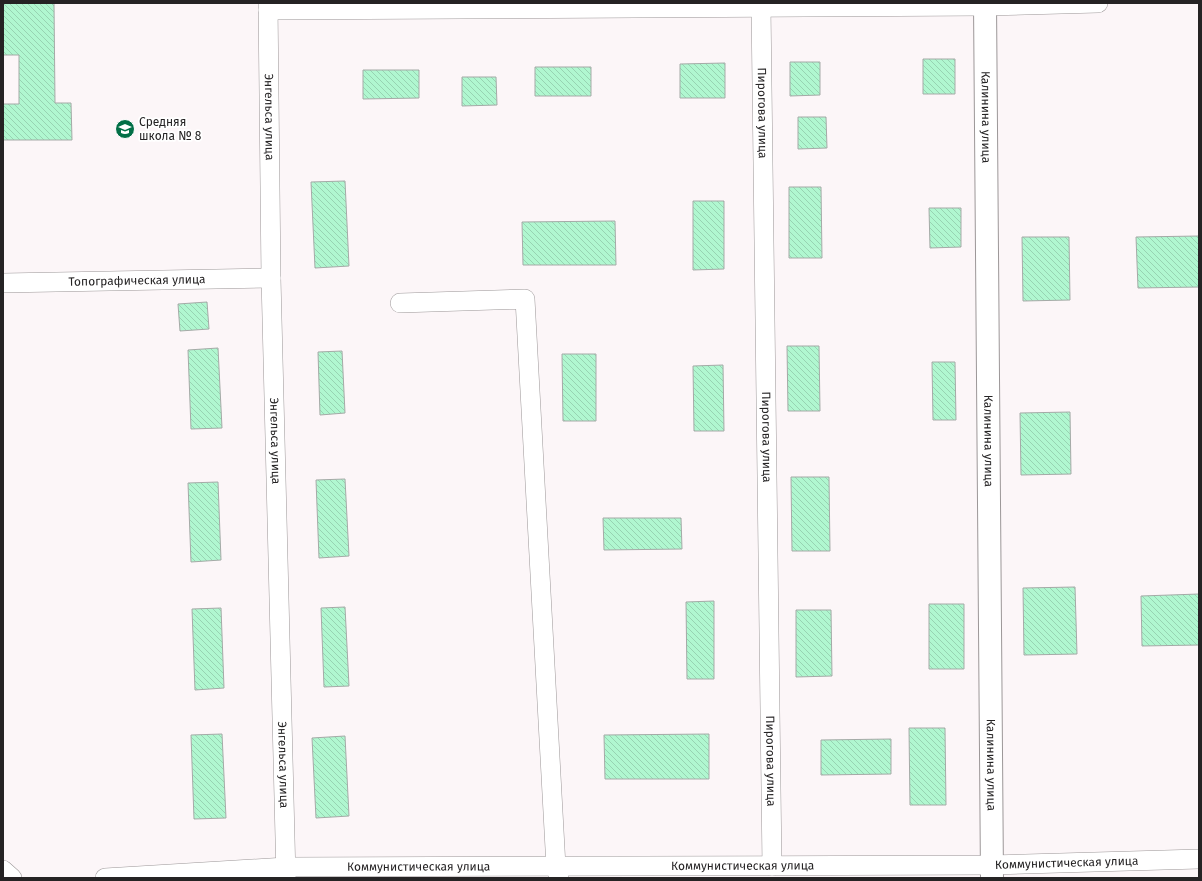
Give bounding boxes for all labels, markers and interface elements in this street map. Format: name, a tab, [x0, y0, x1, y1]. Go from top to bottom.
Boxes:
street label: Пирогова улица	[755, 67, 770, 159]
street label: Калинина улица	[979, 71, 993, 163]
street label: Энгельса улица	[262, 74, 277, 160]
place label: Средняя школа № 8	[139, 115, 202, 143]
school or university icon: Средняя школа № 8	[114, 118, 136, 140]
street label: Топографическая улица	[68, 272, 206, 289]
street label: Пирогова улица	[759, 391, 774, 483]
street label: Калинина улица	[981, 395, 996, 487]
street label: Энгельса улица	[267, 397, 283, 484]
street label: Пирогова улица	[763, 715, 778, 807]
street label: Калинина улица	[984, 719, 998, 811]
street label: Энгельса улица	[275, 721, 291, 808]
street label: Коммунистическая улица	[995, 854, 1139, 872]
street label: Коммунистическая улица	[347, 859, 490, 874]
street label: Коммунистическая улица	[671, 859, 814, 873]

